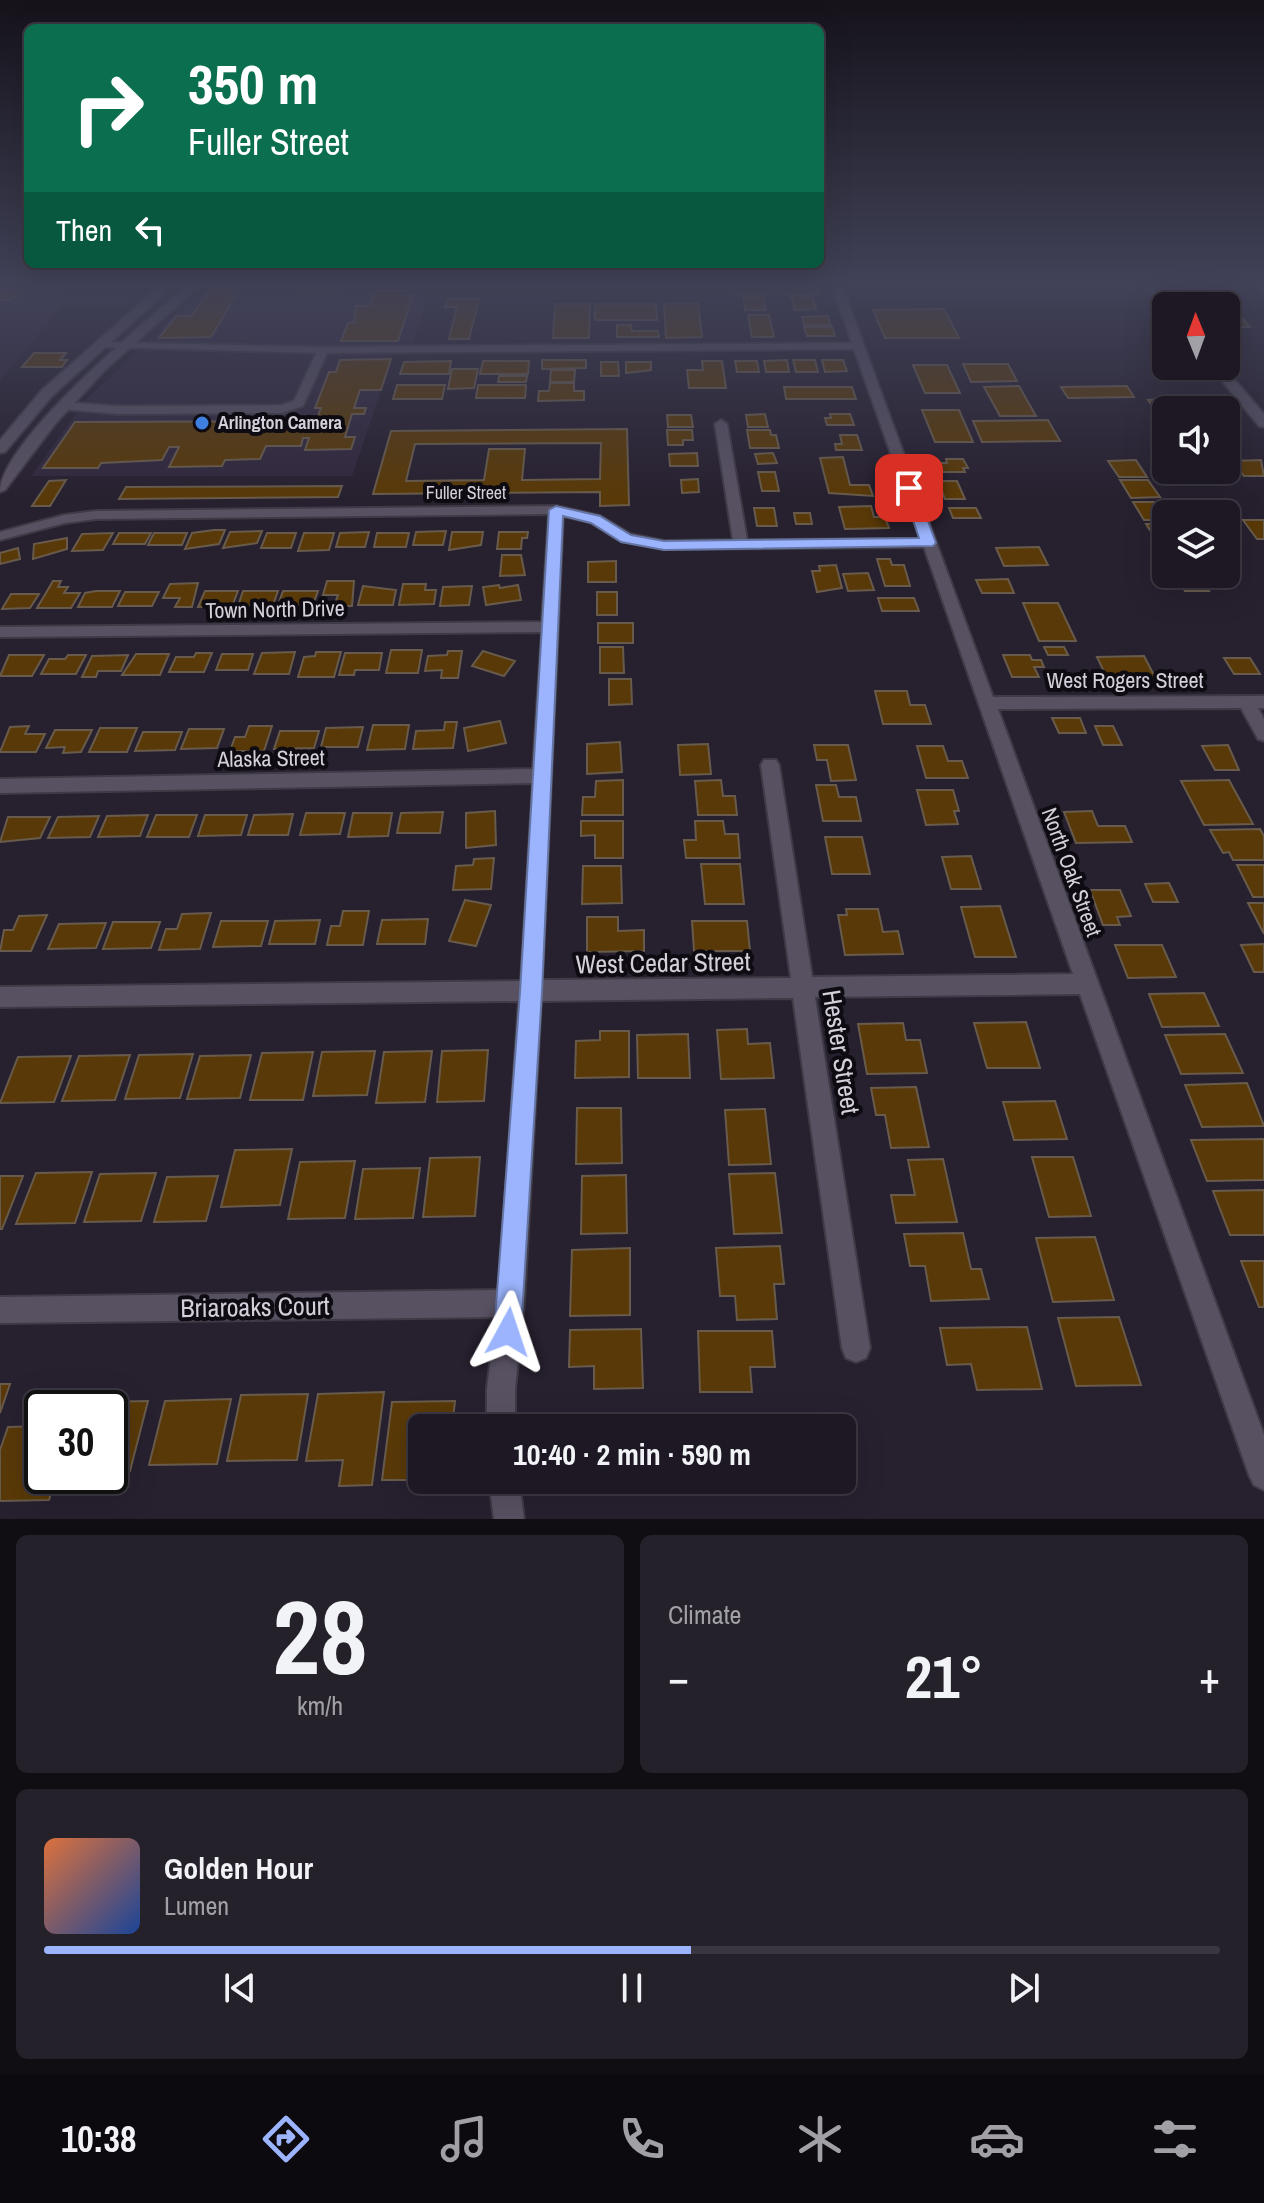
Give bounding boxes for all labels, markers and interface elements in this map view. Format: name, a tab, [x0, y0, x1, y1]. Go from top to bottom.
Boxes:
text: 350 m	[188, 46, 318, 121]
icon: right	[56, 56, 160, 160]
text: Fuller Street	[188, 118, 349, 166]
icon: left	[128, 208, 172, 252]
text: Then	[56, 210, 112, 250]
north arrow	[1152, 292, 1240, 380]
map controls	[1152, 292, 1240, 588]
button: sound	[1152, 396, 1240, 484]
place label: Arlington Camera	[218, 410, 343, 435]
marker: Arlington Camera	[193, 414, 211, 432]
pin	[875, 454, 943, 522]
icon: arrive	[887, 466, 931, 510]
street label: Fuller Street	[426, 480, 506, 505]
button: layers	[1152, 500, 1240, 588]
street label: Town North Drive	[205, 593, 345, 625]
street label: West Rogers Street	[1046, 665, 1204, 695]
street label: Alaska Street	[216, 742, 325, 774]
street label: North Oak Street	[1035, 803, 1109, 941]
street label: West Cedar Street	[575, 943, 751, 982]
street label: Hester Street	[814, 987, 869, 1117]
street label: Briaroaks Court	[180, 1288, 330, 1325]
position arrow	[466, 1290, 550, 1374]
speed limit sign: 30	[24, 1390, 128, 1494]
text: 10:40 · 2 min · 590 m	[513, 1434, 751, 1474]
text: 28	[273, 1566, 367, 1706]
text: Climate	[668, 1597, 741, 1632]
text: 21°	[905, 1636, 983, 1717]
text: −	[668, 1647, 689, 1707]
text: +	[1199, 1647, 1220, 1707]
text: km/h	[297, 1688, 343, 1723]
text: Golden Hour	[164, 1848, 313, 1888]
text: Lumen	[164, 1888, 229, 1923]
icon: previous	[218, 1966, 262, 2010]
icon: pause	[610, 1966, 654, 2010]
icon: next	[1002, 1966, 1046, 2010]
icon: directions	[258, 2111, 314, 2167]
icon: music	[436, 2111, 492, 2167]
icon: phone	[614, 2111, 670, 2167]
icon: climate	[792, 2111, 848, 2167]
icon: car	[969, 2111, 1025, 2167]
icon: filters	[1147, 2111, 1203, 2167]
text: 10:38	[61, 2115, 136, 2163]

